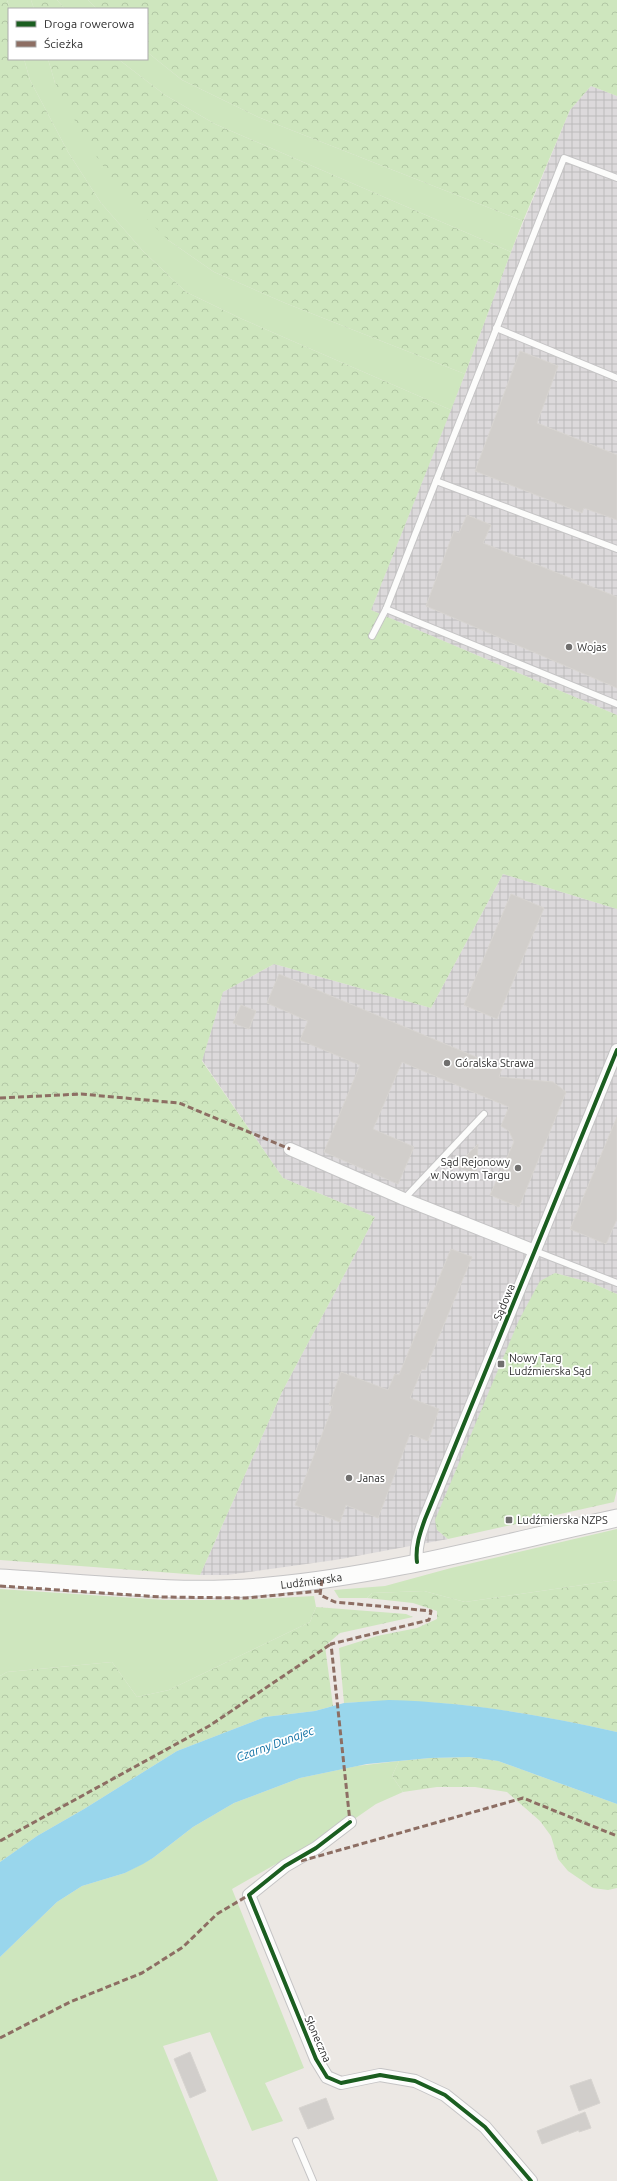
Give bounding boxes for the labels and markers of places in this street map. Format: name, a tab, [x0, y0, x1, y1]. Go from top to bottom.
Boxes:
place label: Wojas	[577, 641, 607, 653]
marker: Wojas	[564, 642, 574, 652]
place label: Góralska Strawa	[455, 1057, 534, 1069]
marker: Góralska Strawa	[442, 1058, 452, 1068]
place label: Sąd Rejonowy w Nowym Targu	[431, 1156, 511, 1181]
marker: Sąd Rejonowy w Nowym Targu	[513, 1163, 523, 1173]
place label: Nowy Targ Ludźmierska Sąd	[509, 1352, 591, 1377]
marker: Nowy Targ Ludźmierska Sąd	[496, 1359, 506, 1369]
place label: Janas	[357, 1472, 385, 1484]
marker: Janas	[344, 1473, 354, 1483]
place label: Ludźmierska NZPS	[517, 1514, 608, 1526]
marker: Ludźmierska NZPS	[504, 1515, 514, 1525]

